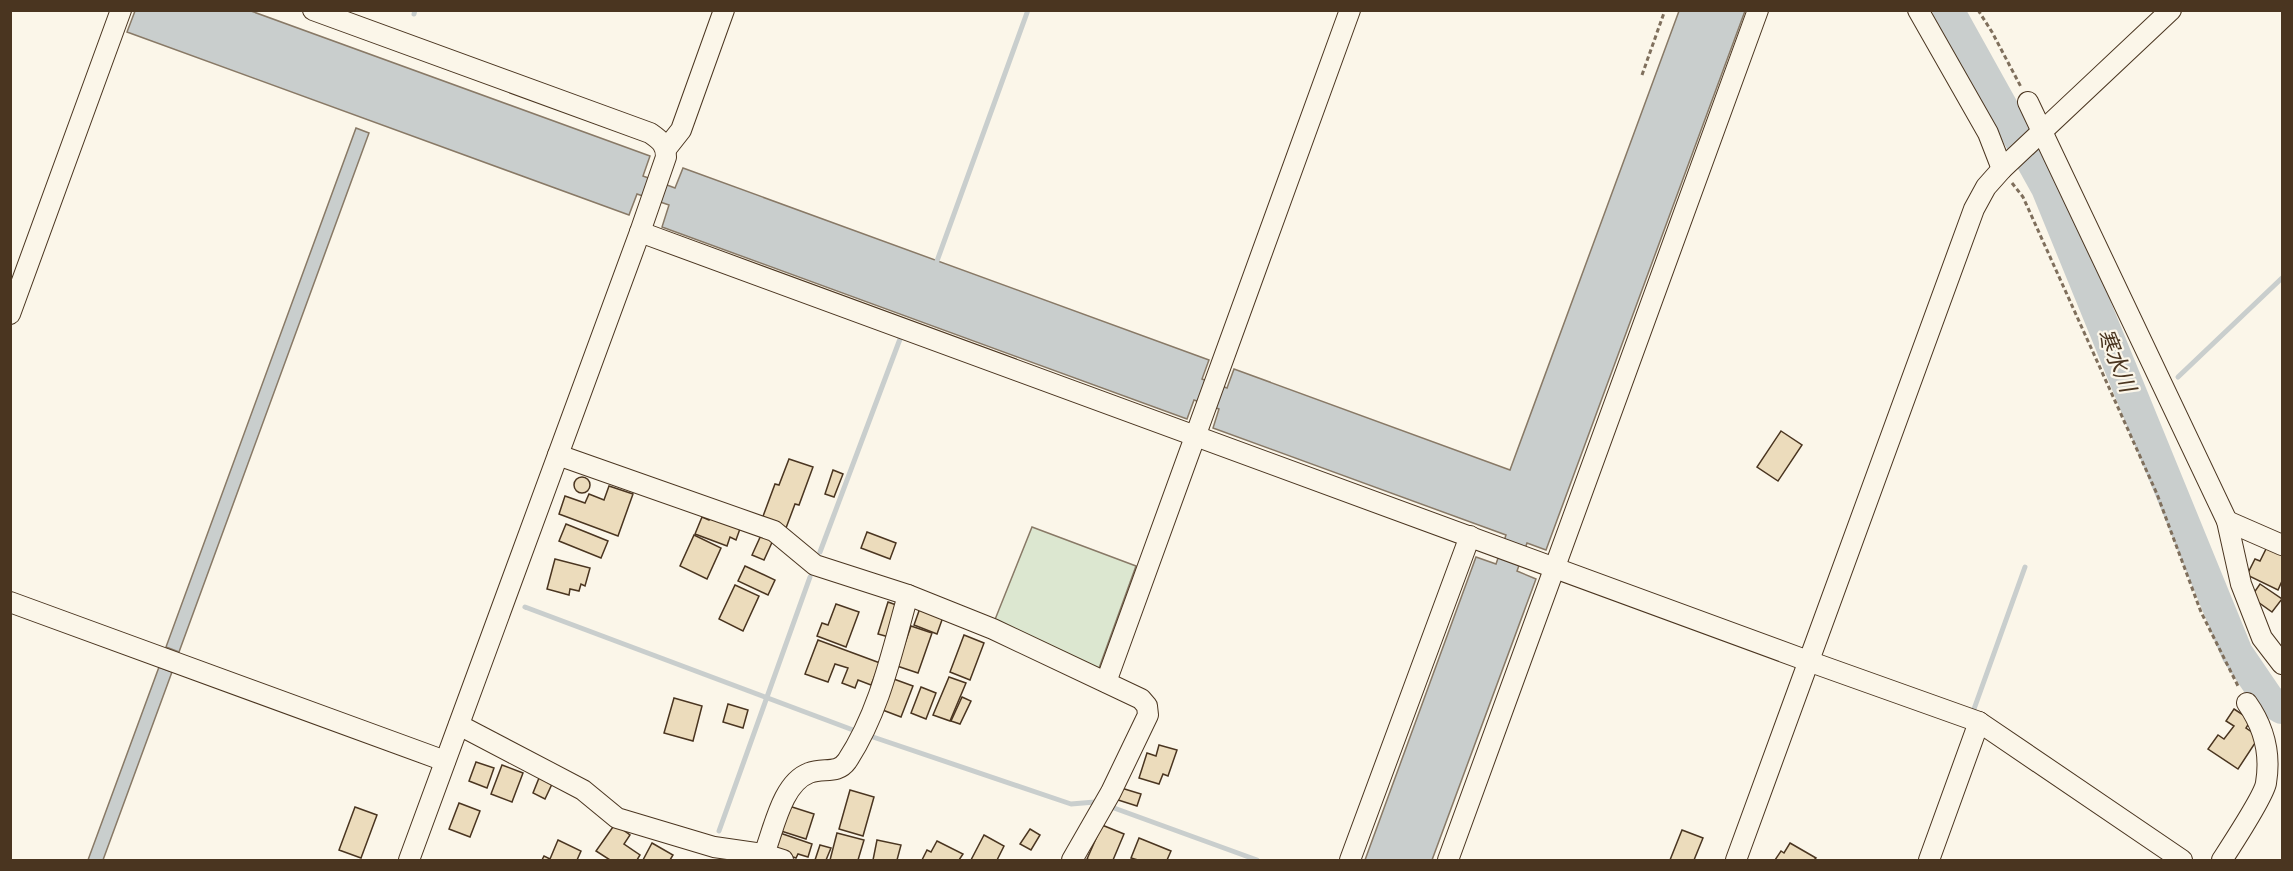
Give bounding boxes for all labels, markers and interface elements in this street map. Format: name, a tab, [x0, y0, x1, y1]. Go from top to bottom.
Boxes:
water label: 寒水川	[2091, 324, 2144, 398]

